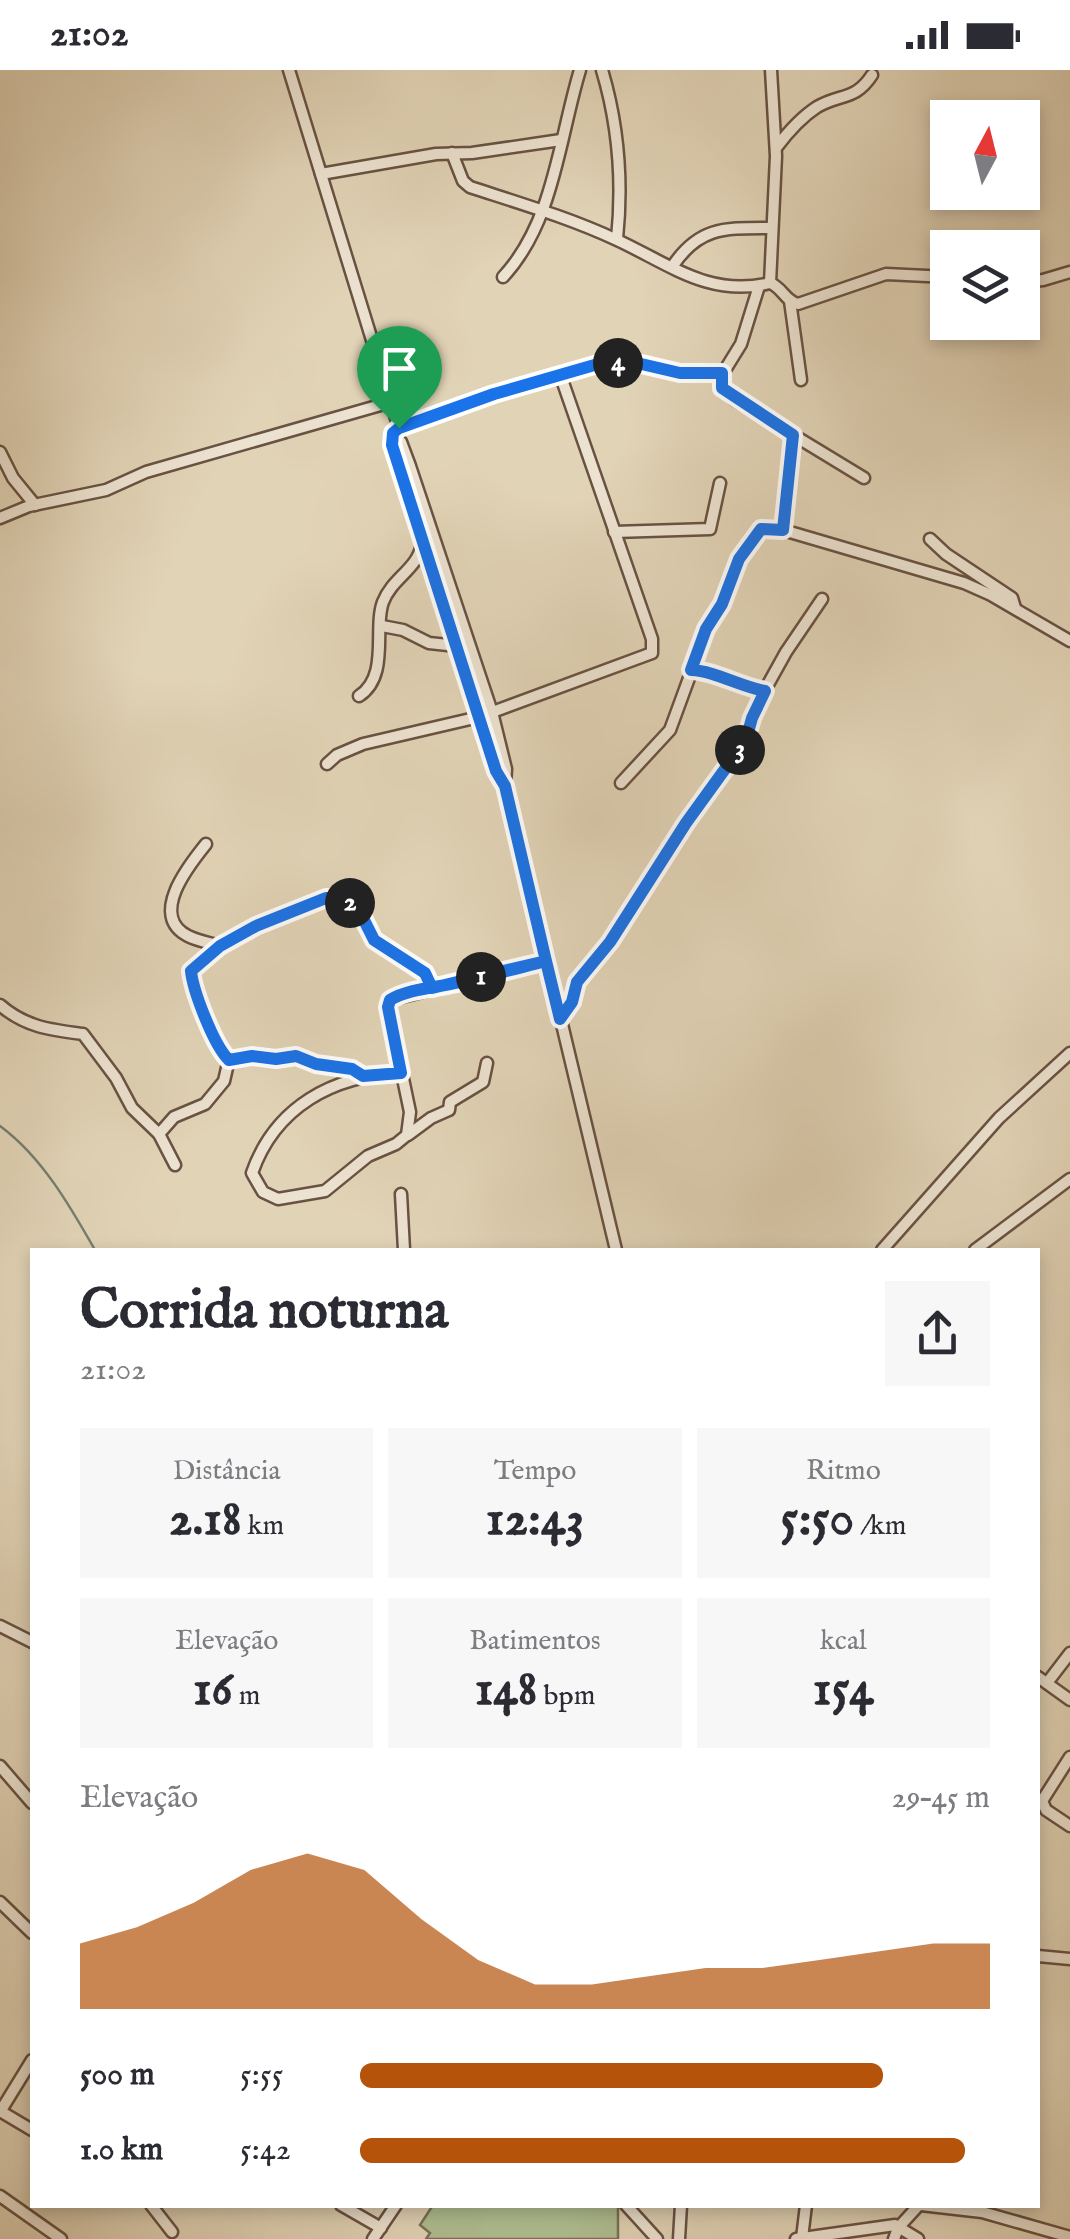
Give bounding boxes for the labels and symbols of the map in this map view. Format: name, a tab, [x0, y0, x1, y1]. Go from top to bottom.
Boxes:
north arrow	[930, 100, 1040, 210]
pin	[357, 326, 442, 429]
pin: 4	[593, 338, 643, 388]
pin: 3	[715, 725, 765, 775]
pin: 2	[325, 878, 375, 928]
pin: 1	[456, 952, 506, 1002]

